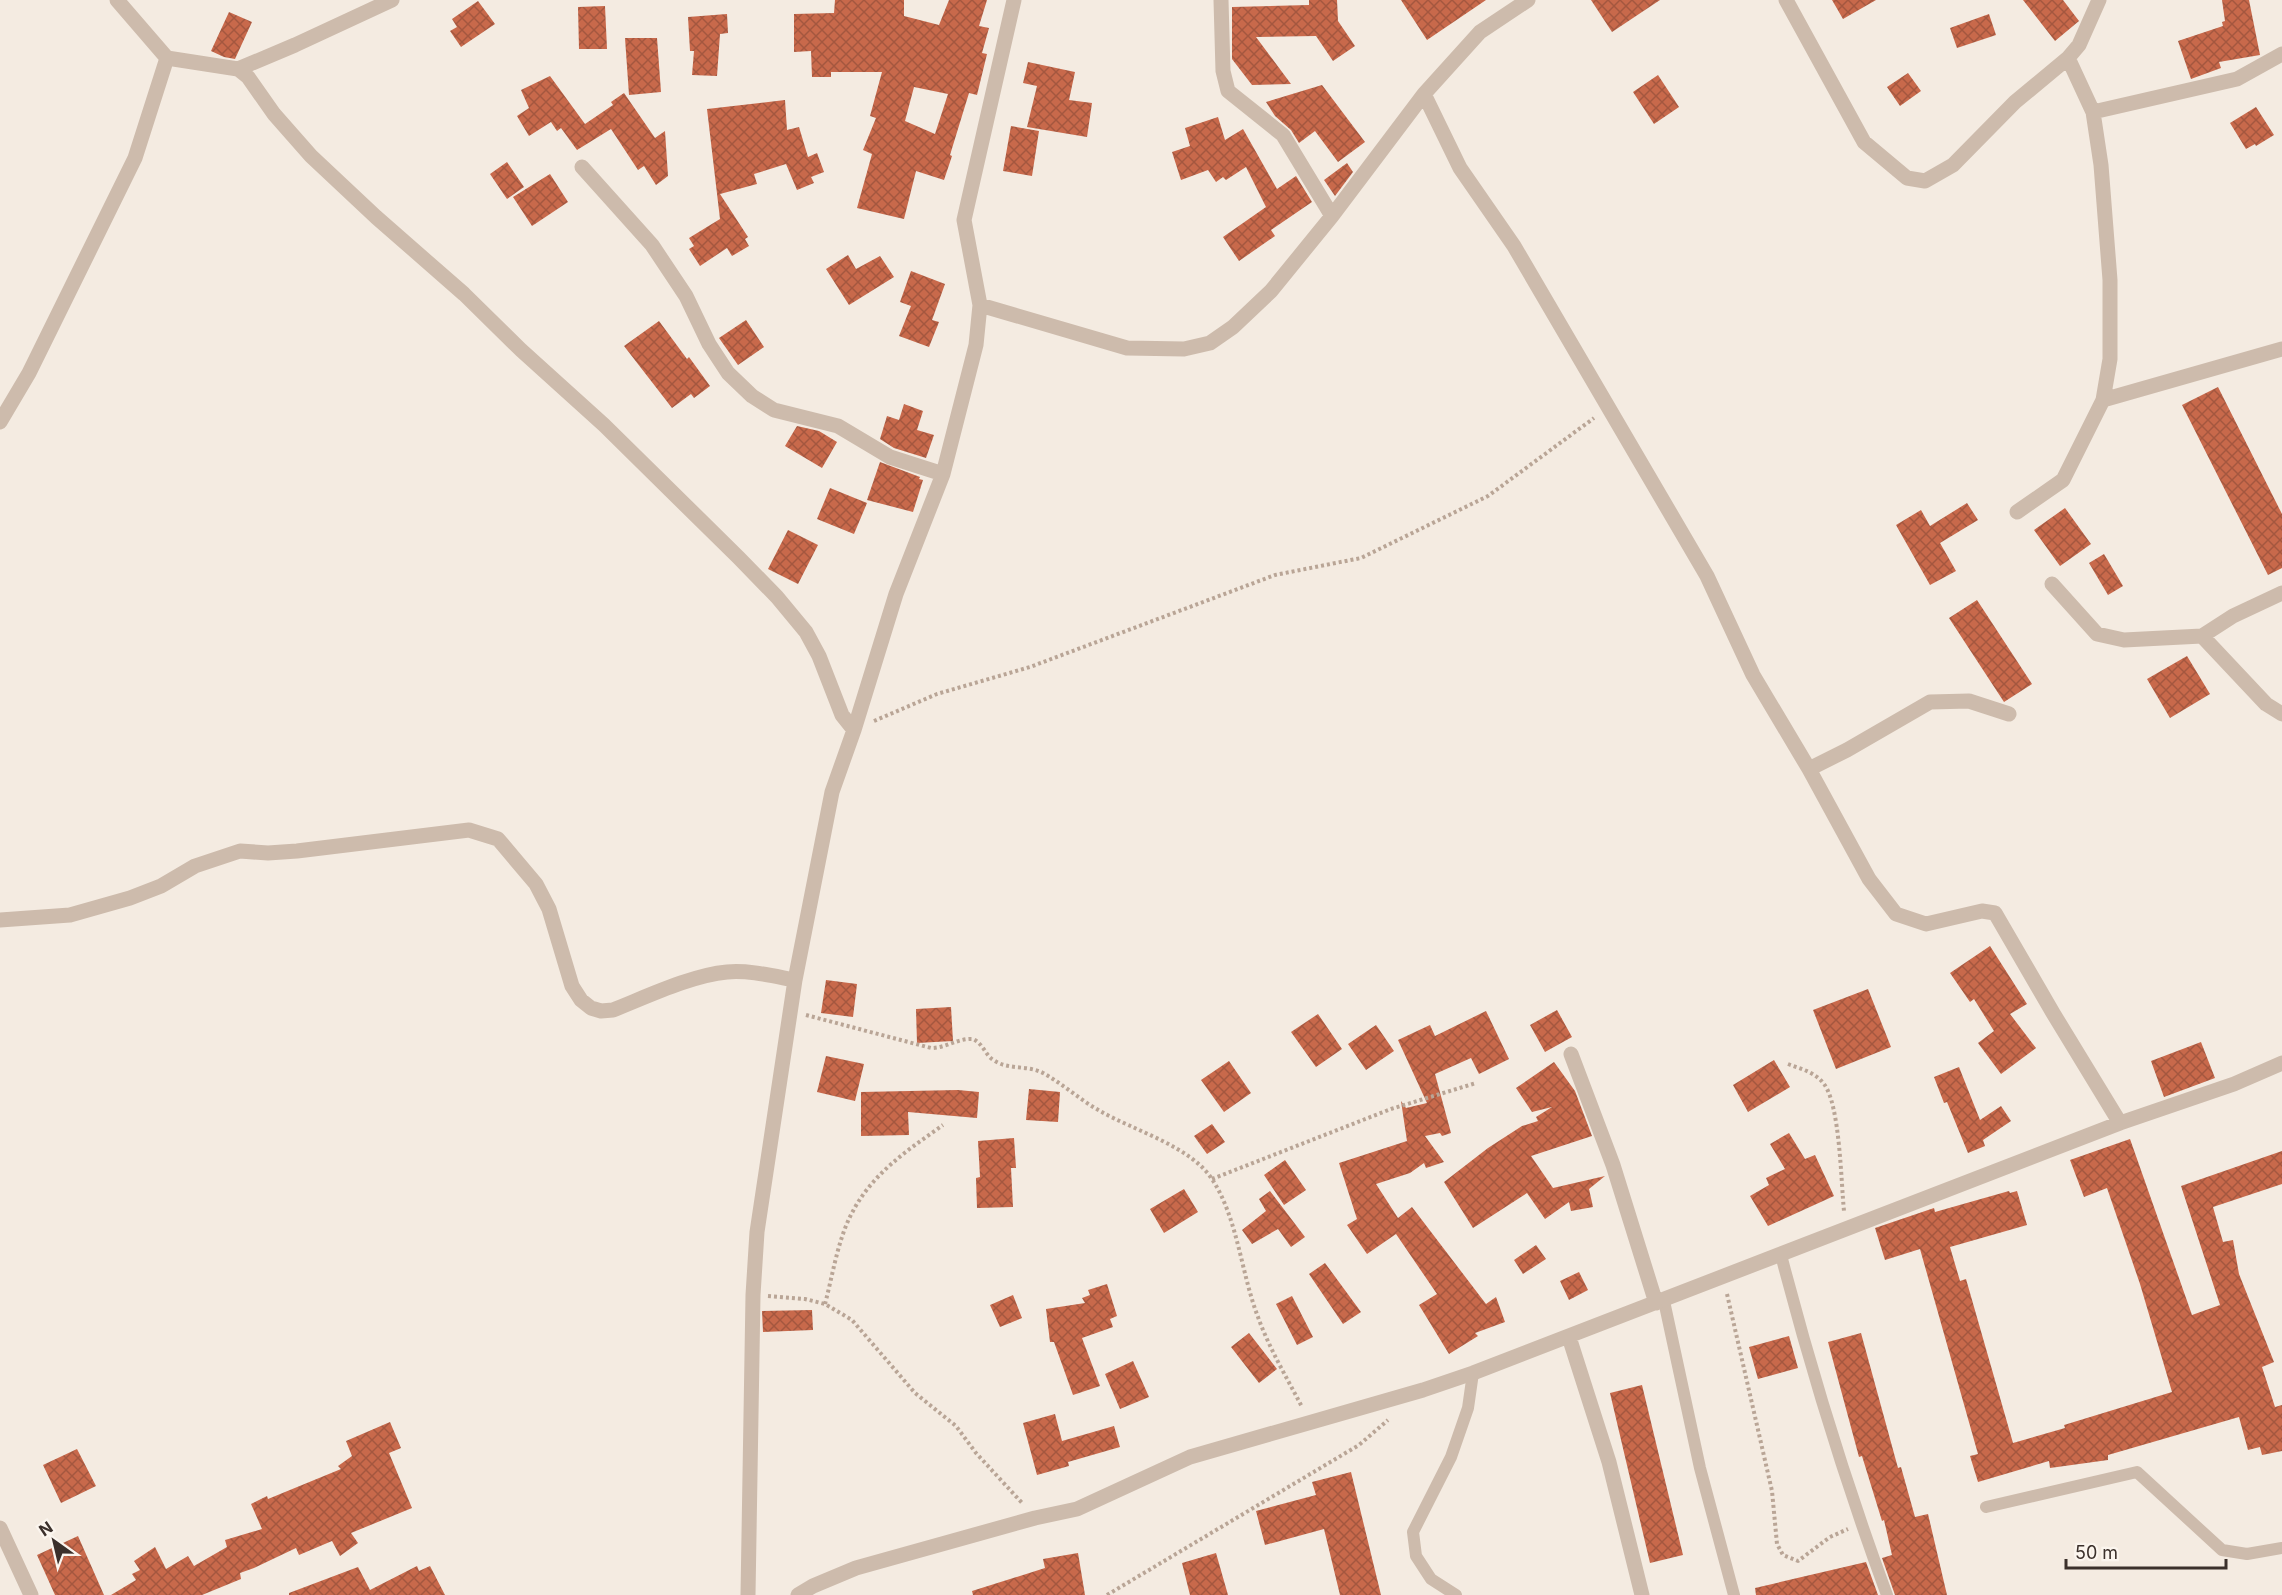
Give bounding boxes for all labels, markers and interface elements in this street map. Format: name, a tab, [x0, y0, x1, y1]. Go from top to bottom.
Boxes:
north arrow	[24, 1511, 84, 1571]
text: N	[35, 1517, 56, 1540]
scale bar	[2066, 1532, 2226, 1570]
text: 50 m	[2075, 1542, 2118, 1563]

